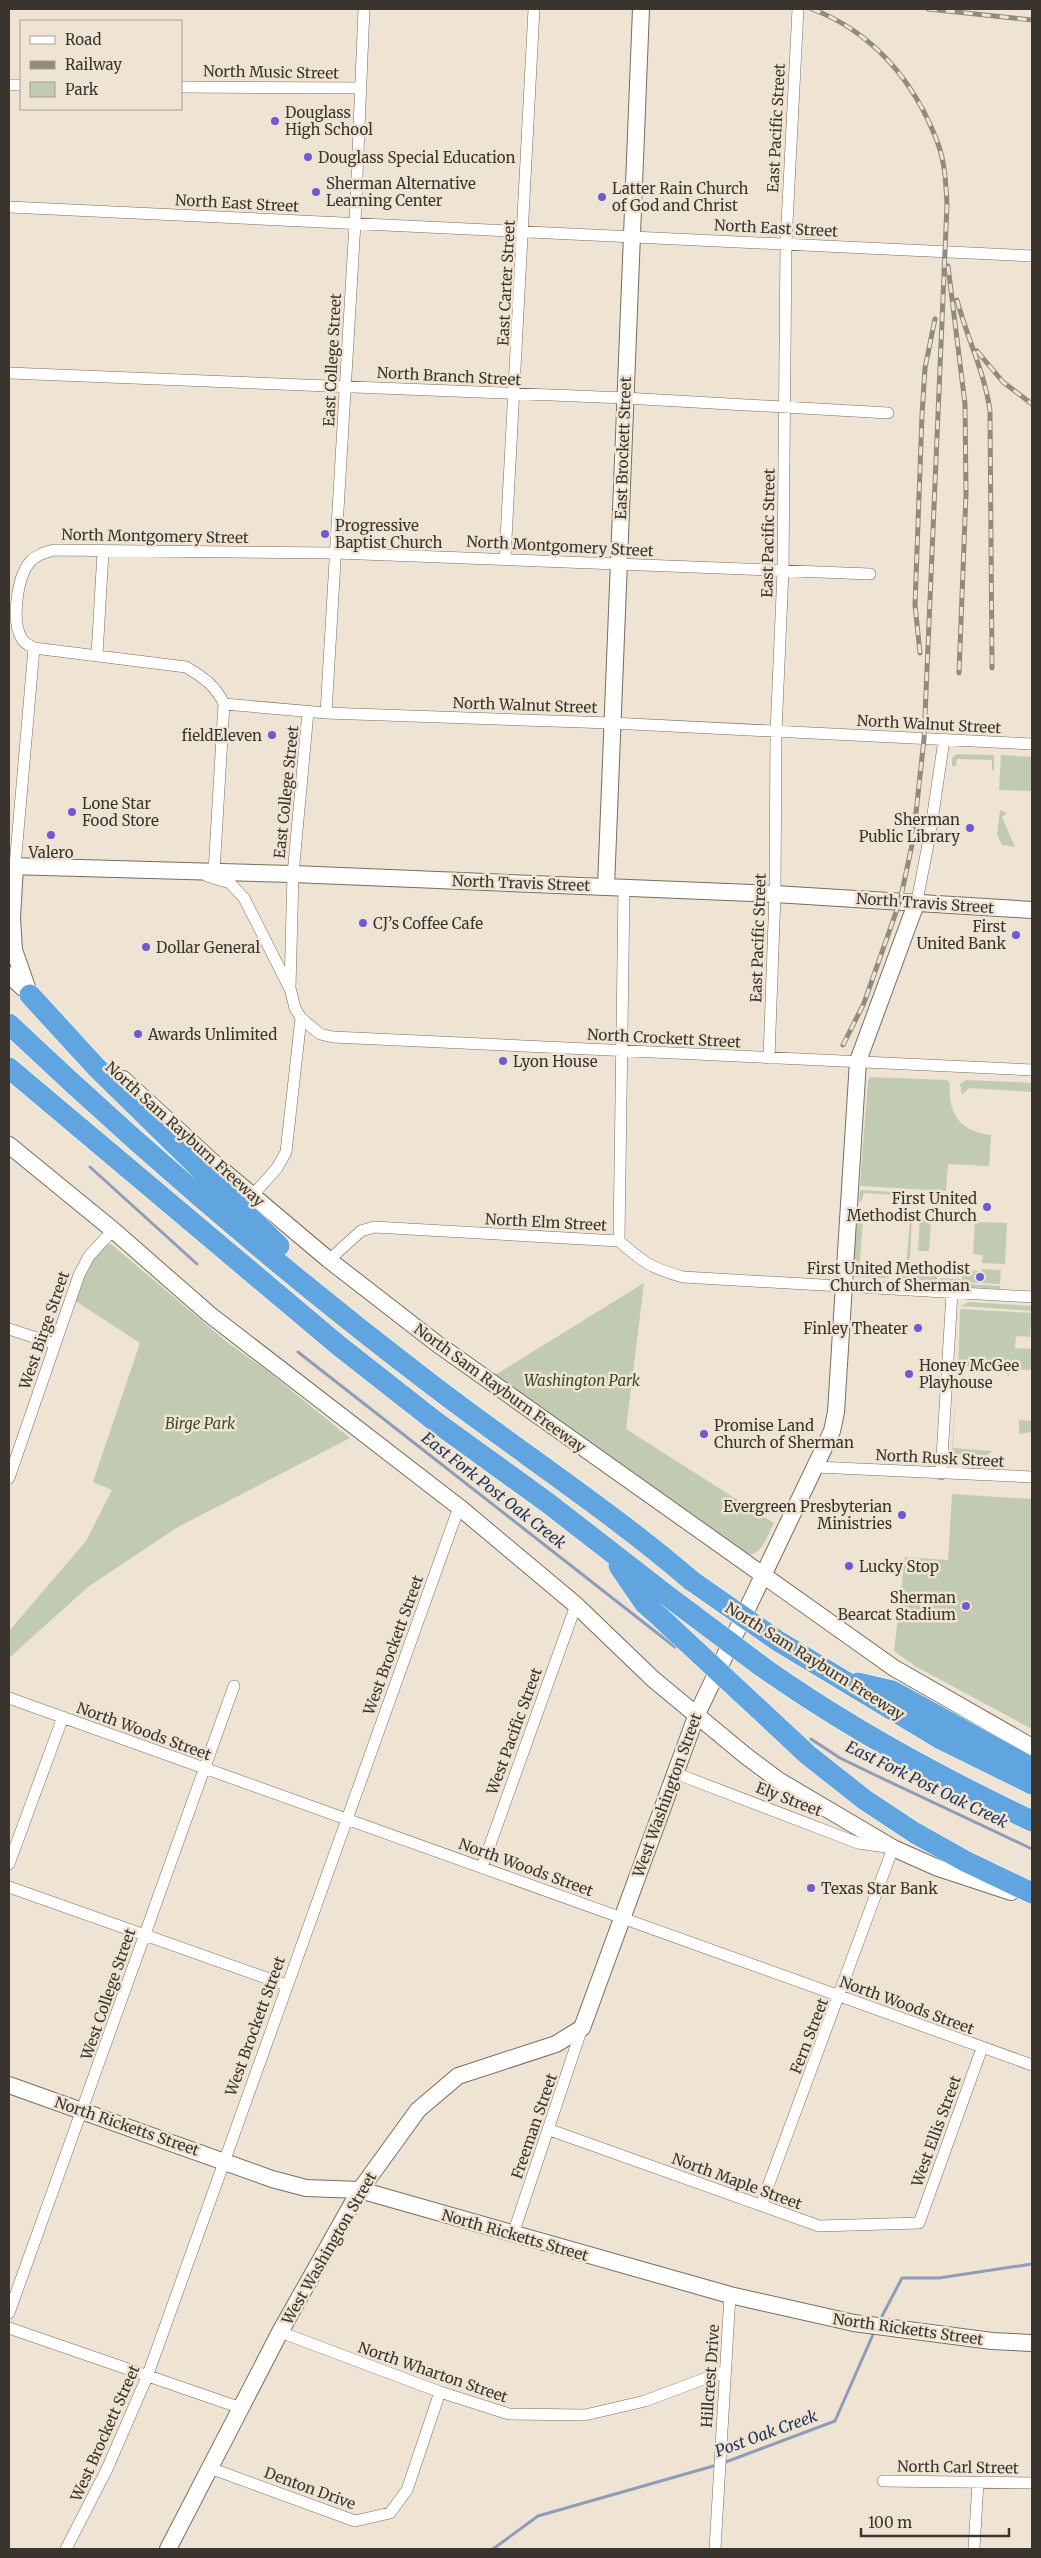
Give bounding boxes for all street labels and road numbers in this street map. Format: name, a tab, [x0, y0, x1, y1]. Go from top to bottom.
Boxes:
street label: North Music Street	[203, 61, 339, 83]
street label: East Pacific Street	[763, 63, 789, 193]
street label: North East Street	[175, 190, 300, 216]
street label: North East Street	[714, 215, 839, 241]
street label: East Carter Street	[493, 219, 519, 347]
street label: East College Street	[319, 293, 345, 427]
street label: North Branch Street	[376, 363, 522, 389]
street label: East Brockett Street	[611, 376, 635, 520]
street label: East Pacific Street	[757, 468, 779, 598]
street label: North Montgomery Street	[61, 525, 249, 547]
street label: North Montgomery Street	[466, 532, 654, 560]
street label: North Walnut Street	[452, 693, 598, 717]
street label: North Walnut Street	[856, 711, 1002, 737]
street label: East College Street	[270, 724, 302, 859]
street label: North Travis Street	[452, 871, 591, 895]
street label: East Pacific Street	[746, 873, 770, 1003]
street label: North Travis Street	[855, 889, 995, 917]
street label: North Crockett Street	[587, 1024, 742, 1052]
street label: North Sam Rayburn Freeway	[101, 1057, 269, 1211]
street label: North Elm Street	[485, 1209, 607, 1235]
street label: West Birge Street	[15, 1268, 73, 1392]
street label: North Sam Rayburn Freeway	[410, 1319, 590, 1457]
street label: North Rusk Street	[875, 1445, 1005, 1471]
street label: West Brockett Street	[359, 1572, 427, 1718]
street label: North Sam Rayburn Freeway	[722, 1598, 908, 1724]
street label: West Pacific Street	[482, 1665, 546, 1798]
street label: North Woods Street	[74, 1698, 214, 1764]
street label: West Washington Street	[628, 1710, 706, 1880]
street label: Ely Street	[753, 1778, 825, 1820]
street label: North Woods Street	[456, 1834, 596, 1900]
street label: West College Street	[76, 1926, 139, 2063]
street label: West Brockett Street	[221, 1953, 289, 2099]
street label: North Woods Street	[837, 1972, 977, 2038]
street label: Fern Street	[786, 1995, 832, 2077]
street label: Freeman Street	[507, 2071, 561, 2181]
street label: West Ellis Street	[907, 2073, 965, 2190]
street label: North Ricketts Street	[52, 2092, 202, 2160]
street label: North Maple Street	[669, 2149, 805, 2213]
street label: West Washington Street	[277, 2168, 381, 2329]
street label: North Ricketts Street	[440, 2205, 591, 2265]
street label: North Ricketts Street	[832, 2309, 984, 2349]
street label: Hillcrest Drive	[697, 2323, 723, 2428]
street label: North Wharton Street	[356, 2337, 510, 2407]
street label: West Brockett Street	[66, 2362, 144, 2505]
street label: North Carl Street	[897, 2456, 1019, 2478]
street label: Denton Drive	[262, 2463, 358, 2513]

